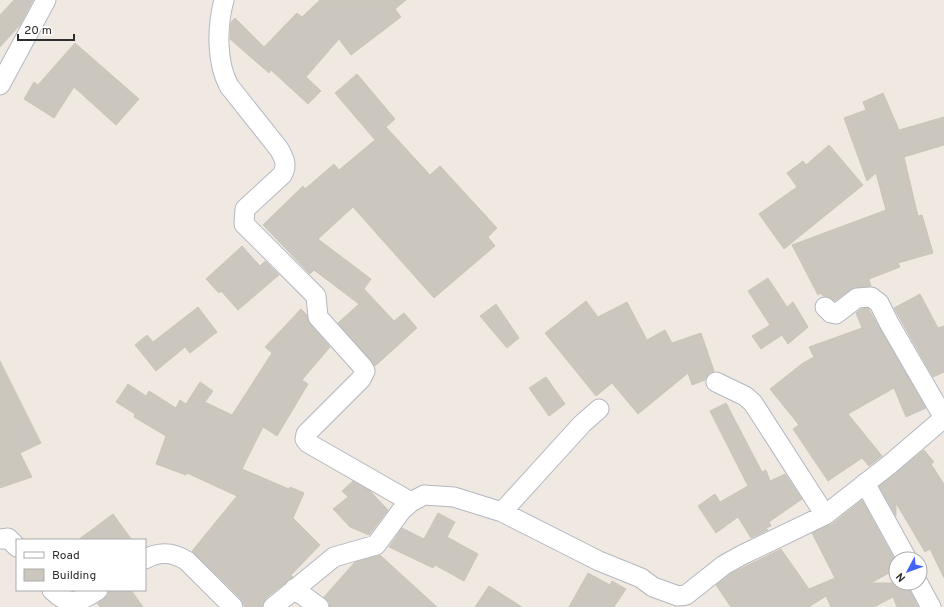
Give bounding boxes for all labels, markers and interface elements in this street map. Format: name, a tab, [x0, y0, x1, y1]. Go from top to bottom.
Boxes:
scale bar	[18, 16, 74, 42]
text: 20 m	[24, 23, 52, 39]
legend	[16, 539, 146, 591]
text: Road	[52, 548, 80, 564]
north arrow	[888, 551, 928, 591]
text: Building	[52, 568, 96, 584]
text: N	[893, 569, 909, 584]

